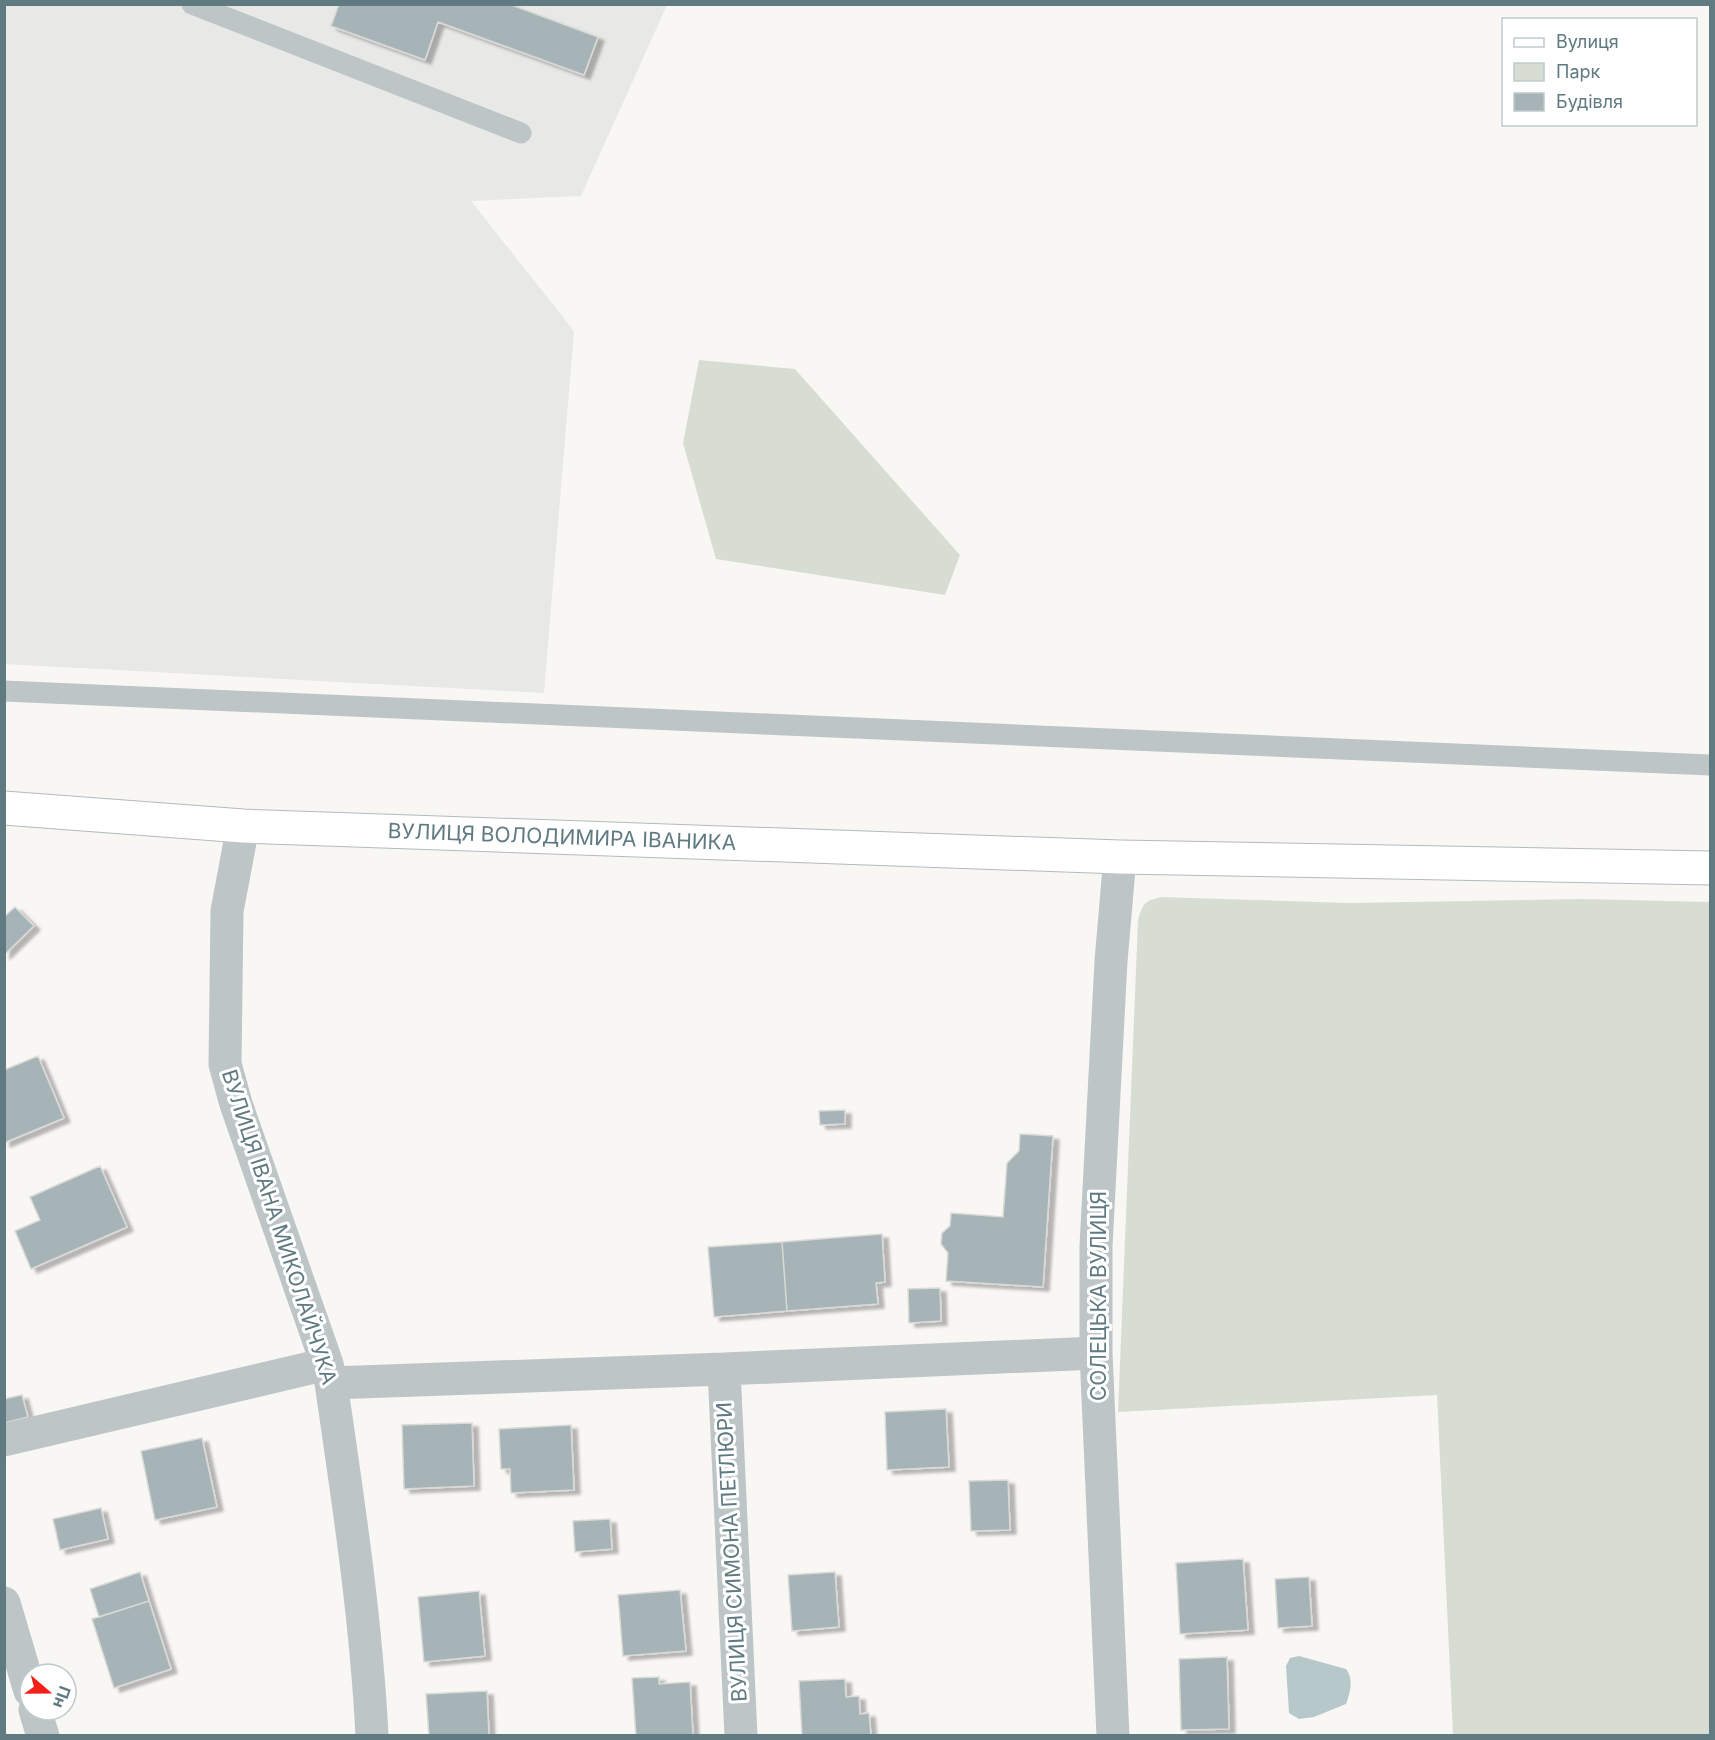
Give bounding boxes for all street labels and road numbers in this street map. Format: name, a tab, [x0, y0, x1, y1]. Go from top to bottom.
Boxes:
street label: ВУЛИЦЯ ВОЛОДИМИРА ІВАНИКА	[387, 818, 737, 855]
street label: ВУЛИЦЯ ІВАНА МИКОЛАЙЧУКА	[217, 1066, 343, 1387]
street label: СОЛЕЦЬКА ВУЛИЦЯ	[1086, 1191, 1111, 1401]
street label: ВУЛИЦЯ СИМОНА ПЕТЛЮРИ	[711, 1401, 752, 1703]

